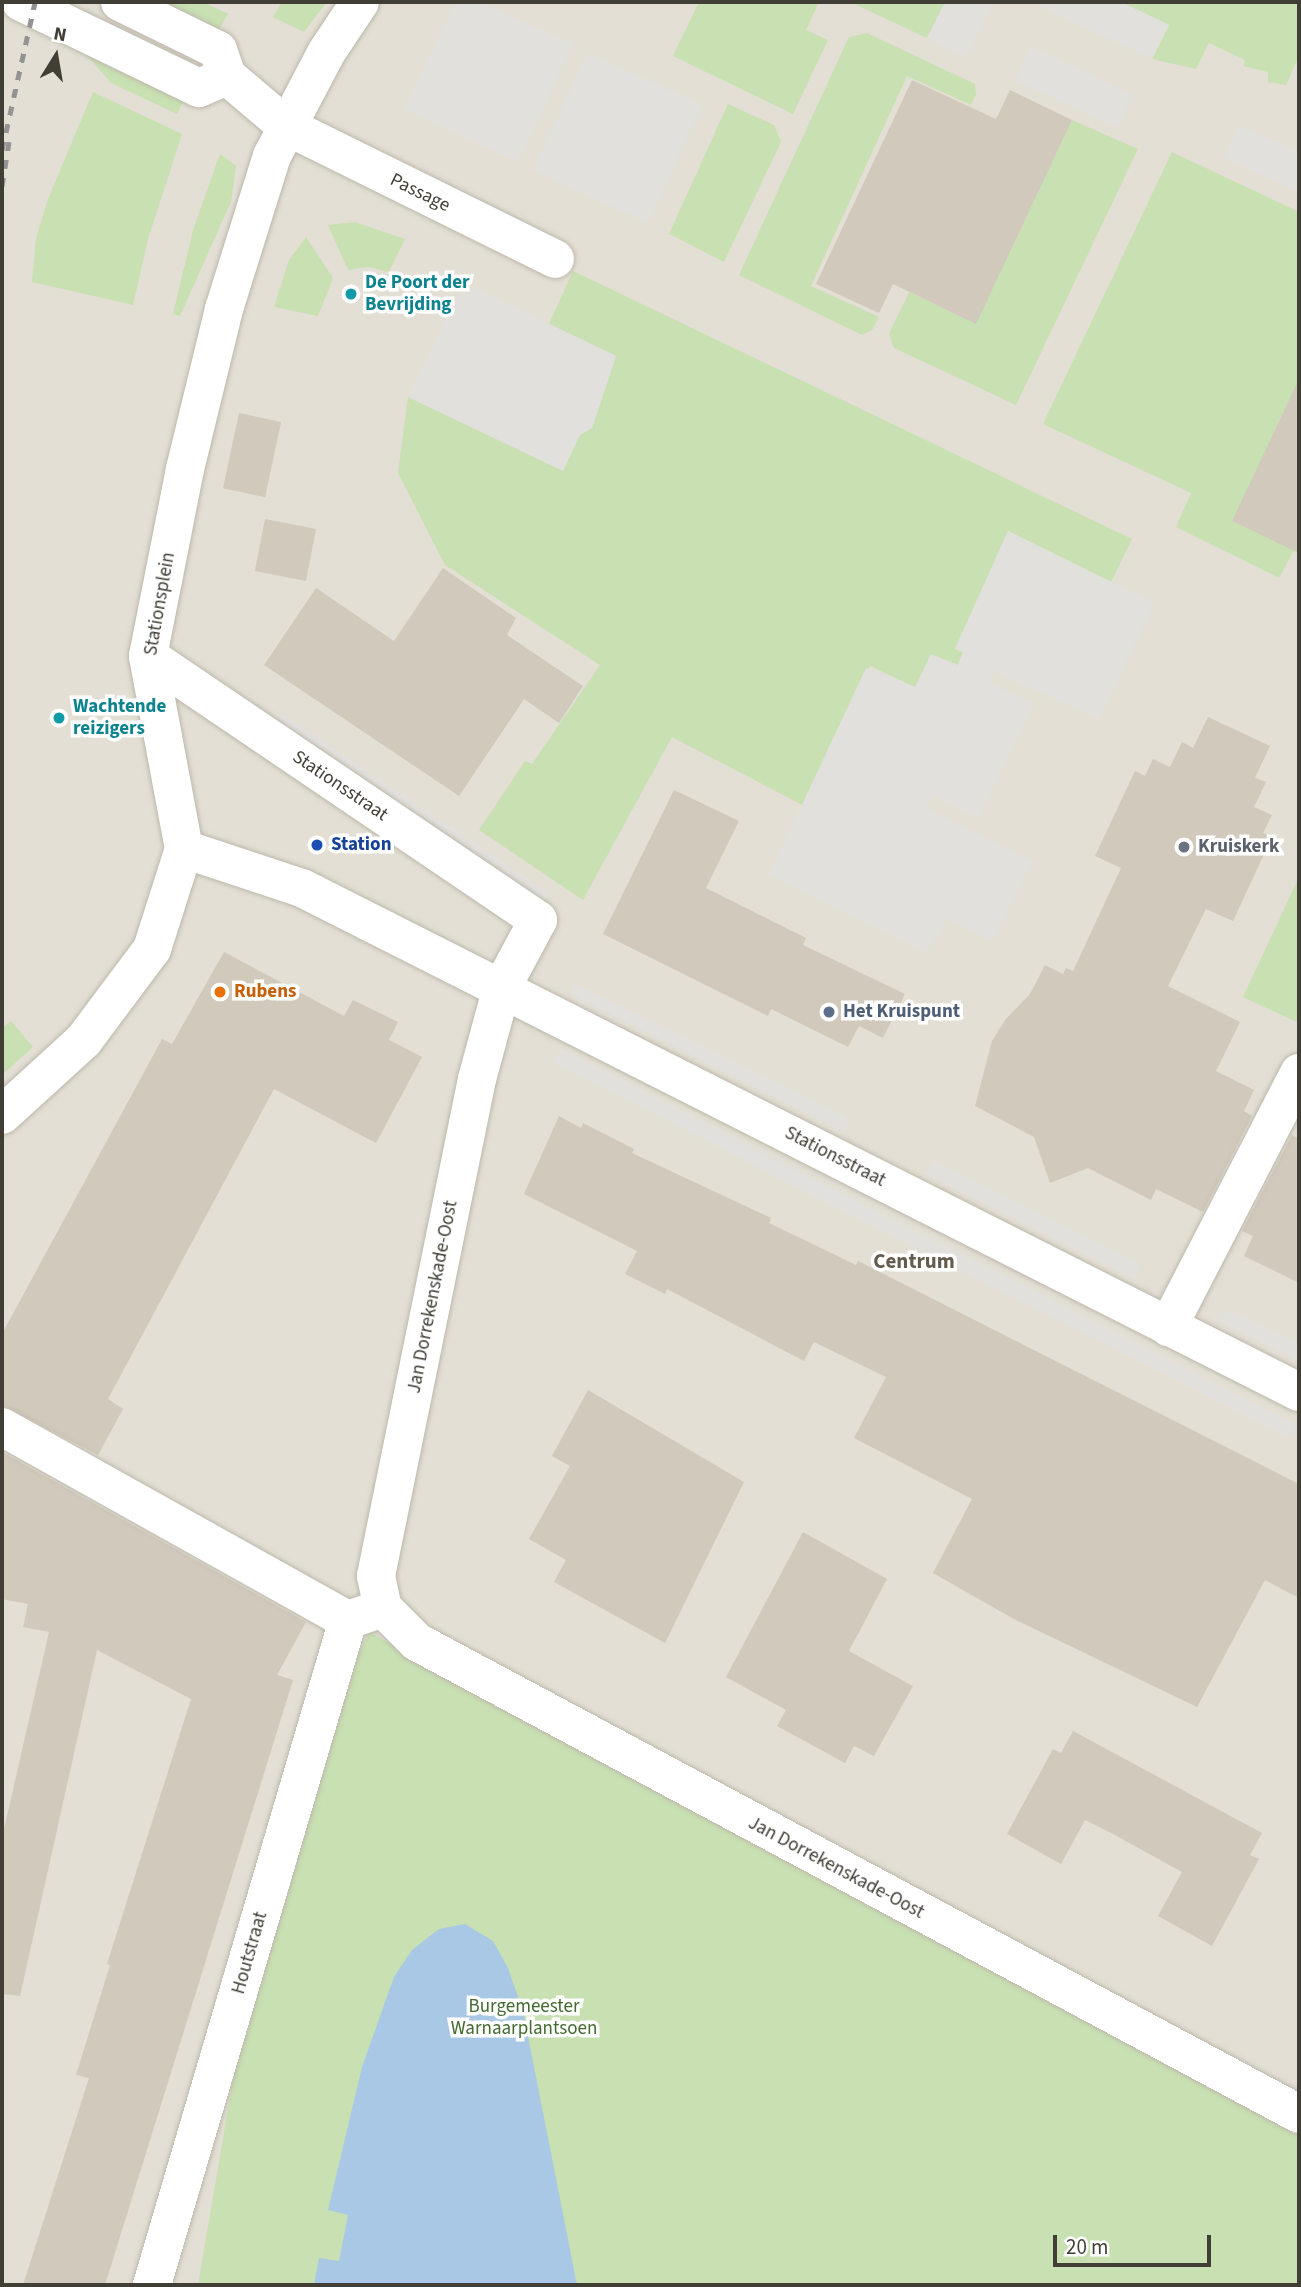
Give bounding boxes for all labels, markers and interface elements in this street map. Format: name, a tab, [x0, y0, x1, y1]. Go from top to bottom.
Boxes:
text: N	[51, 20, 69, 49]
north arrow	[21, 21, 91, 91]
street label: Passage	[386, 169, 454, 217]
place label: De Poort der Bevrijding	[365, 272, 470, 316]
marker: De Poort der Bevrijding	[343, 286, 359, 302]
street label: Stationsplein	[140, 550, 180, 658]
place label: Wachtende reizigers	[73, 696, 166, 740]
marker: Wachtende reizigers	[51, 710, 67, 726]
street label: Stationsstraat	[288, 746, 392, 826]
place label: Station	[331, 834, 392, 856]
place label: Kruiskerk	[1198, 836, 1279, 858]
marker: Station	[309, 837, 325, 853]
marker: Kruiskerk	[1176, 839, 1192, 855]
place label: Rubens	[234, 981, 296, 1003]
marker: Rubens	[212, 984, 228, 1000]
place label: Het Kruispunt	[843, 1001, 960, 1023]
marker: Het Kruispunt	[821, 1004, 837, 1020]
street label: Stationsstraat	[781, 1122, 889, 1192]
street label: Jan Dorrekenskade-Oost	[403, 1199, 463, 1395]
district label: Centrum	[873, 1248, 955, 1274]
street label: Jan Dorrekenskade-Oost	[744, 1812, 928, 1924]
street label: Houtstraat	[227, 1909, 273, 1997]
park label: Burgemeester Warnaarplantsoen	[451, 1996, 597, 2040]
scale bar	[1056, 2220, 1214, 2264]
text: 20 m	[1066, 2232, 1108, 2262]

